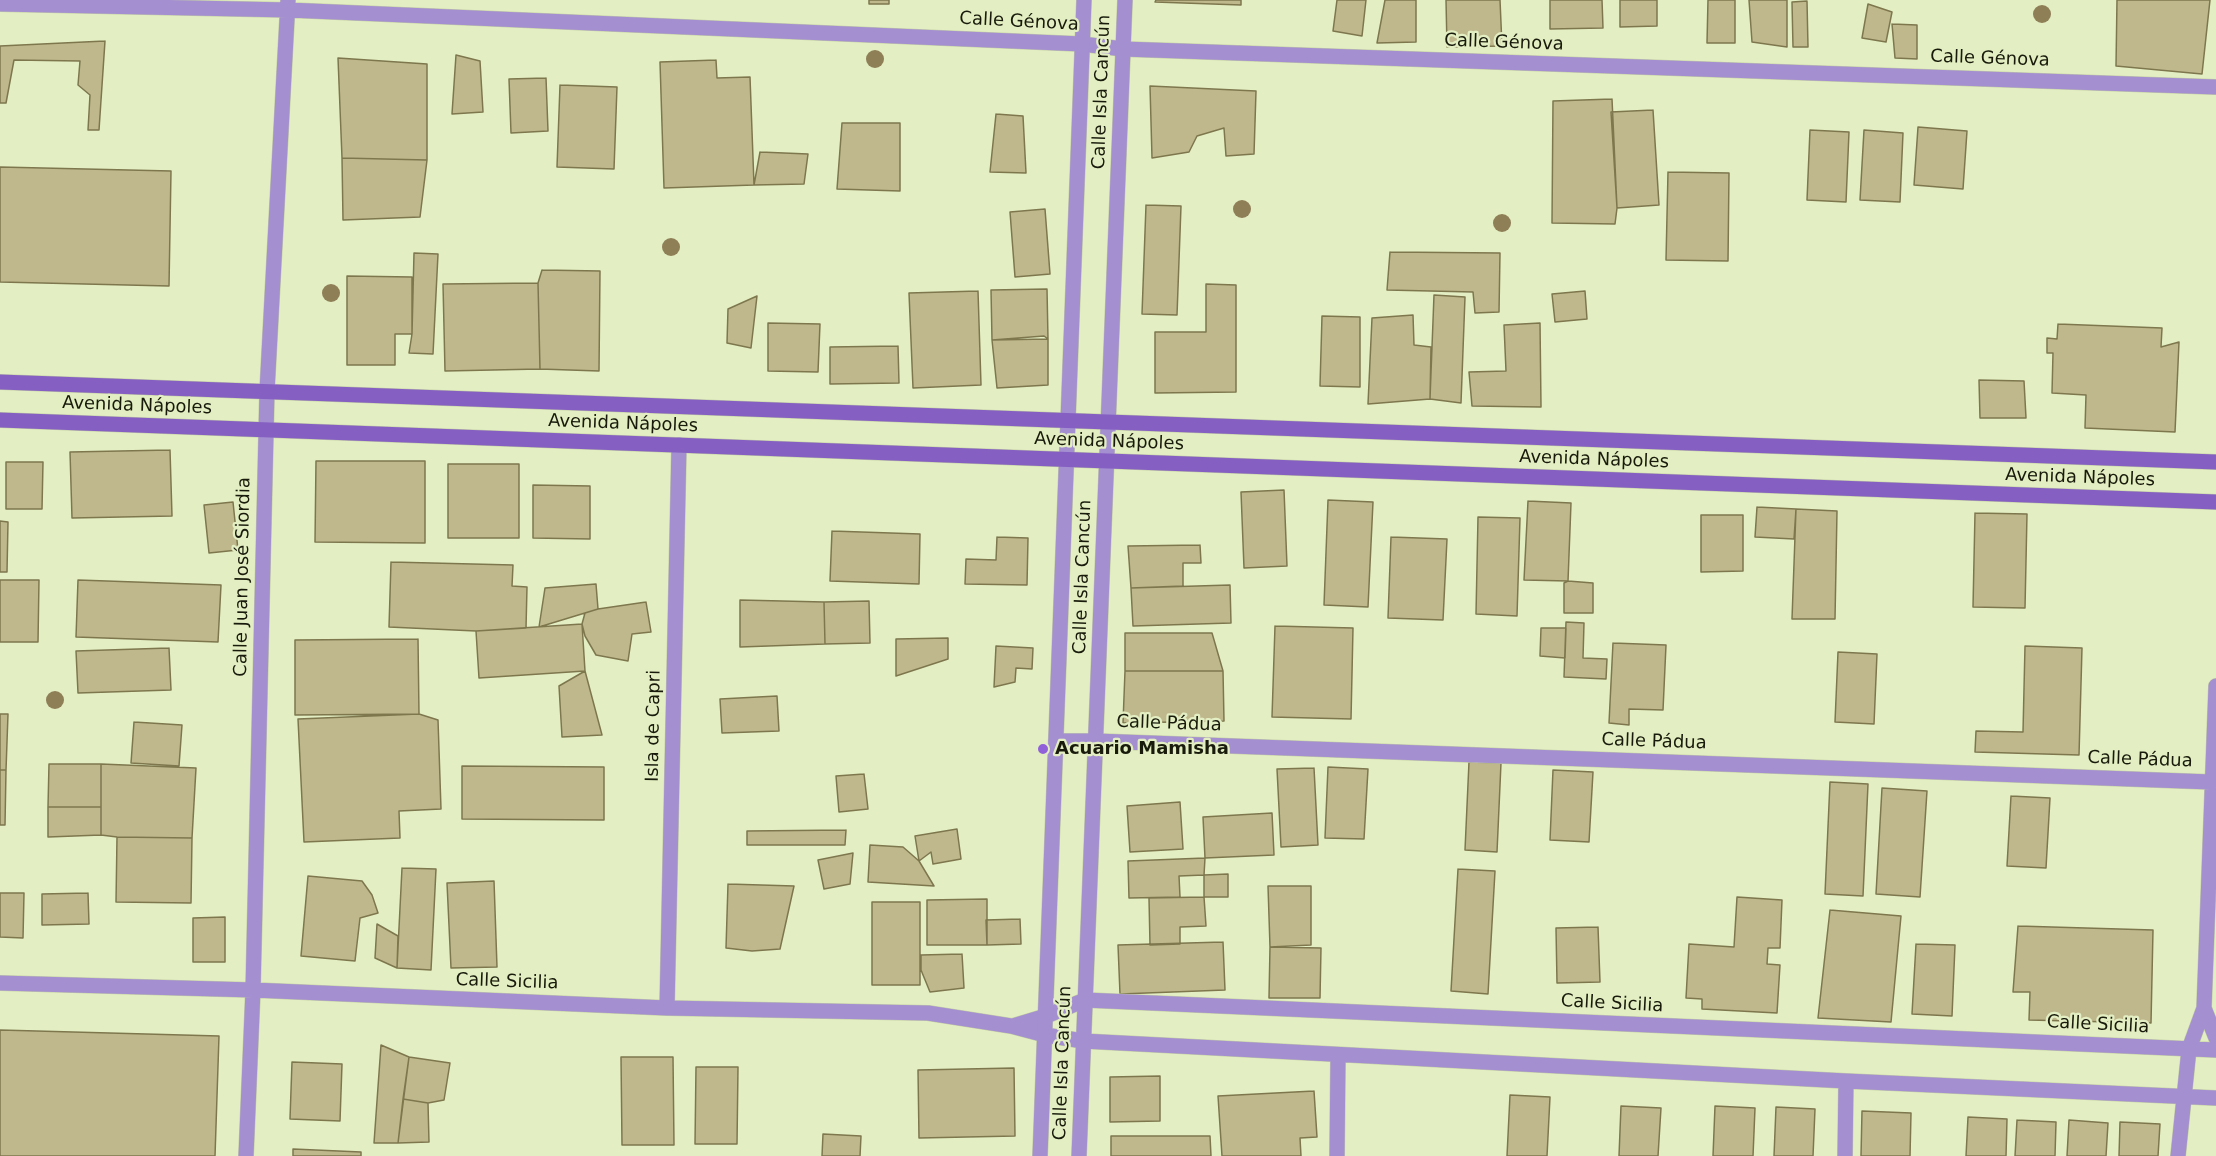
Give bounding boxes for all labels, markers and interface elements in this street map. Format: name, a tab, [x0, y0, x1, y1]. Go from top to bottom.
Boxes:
street label: Calle Génova	[959, 8, 1079, 36]
street label: Calle Isla Cancún	[1089, 14, 1115, 170]
street label: Calle Génova	[1444, 30, 1564, 56]
street label: Calle Génova	[1930, 46, 2050, 72]
street label: Avenida Nápoles	[62, 393, 212, 419]
street label: Avenida Nápoles	[548, 411, 698, 437]
street label: Avenida Nápoles	[1034, 429, 1184, 455]
street label: Avenida Nápoles	[1519, 447, 1669, 473]
street label: Avenida Nápoles	[2005, 465, 2155, 491]
street label: Calle Juan José Siordia	[230, 477, 256, 677]
street label: Calle Isla Cancún	[1070, 499, 1096, 655]
street label: Isla de Capri	[642, 670, 666, 782]
street label: Calle Pádua	[1116, 711, 1222, 737]
street label: Calle Pádua	[1601, 729, 1707, 755]
place label: Acuario Mamisha	[1055, 738, 1229, 760]
marker: Acuario Mamisha	[1036, 742, 1050, 756]
street label: Calle Pádua	[2087, 747, 2193, 773]
street label: Calle Sicilia	[455, 969, 559, 995]
street label: Calle Isla Cancún	[1050, 985, 1076, 1141]
street label: Calle Sicilia	[1560, 991, 1664, 1017]
street label: Calle Sicilia	[2046, 1012, 2150, 1038]

